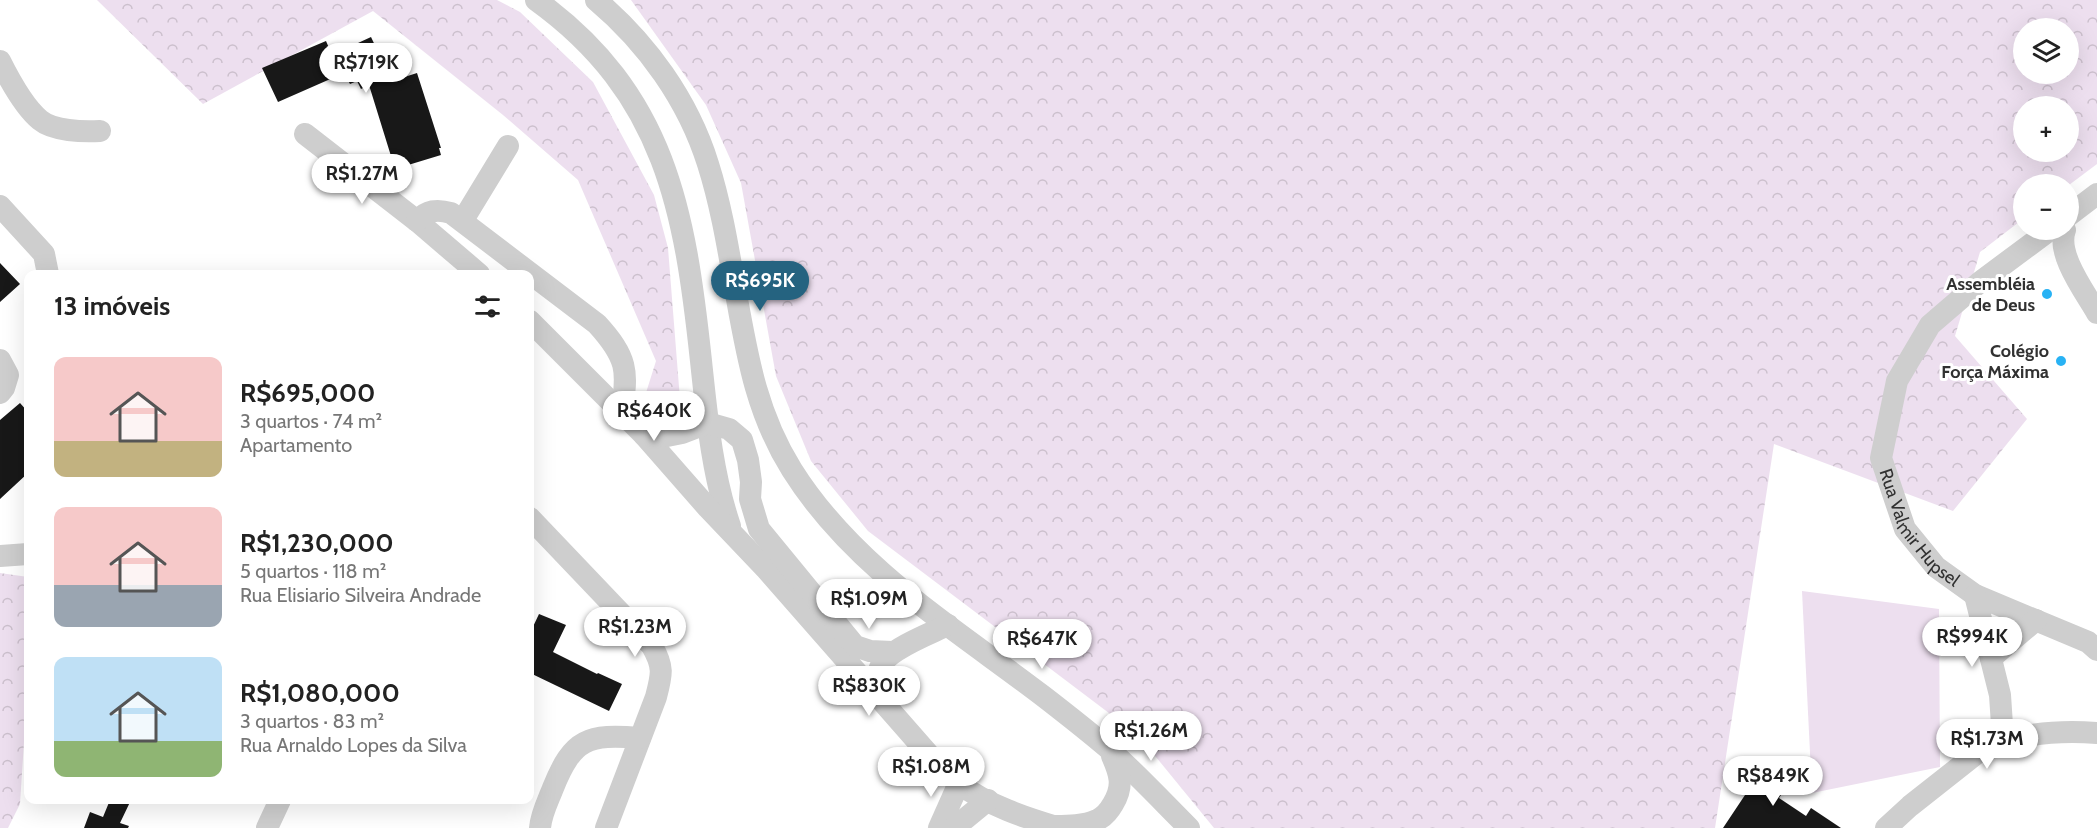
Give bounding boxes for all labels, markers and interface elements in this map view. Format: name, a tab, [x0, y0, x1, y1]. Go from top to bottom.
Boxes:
map controls	[2013, 18, 2079, 240]
button: layers	[2013, 18, 2079, 84]
pin: R$719K	[317, 43, 415, 94]
text: R$719K	[333, 50, 399, 74]
button: +	[2013, 96, 2079, 162]
pin: R$1.27M	[307, 154, 417, 205]
text: R$1.27M	[326, 161, 398, 185]
button: −	[2013, 174, 2079, 240]
pin: R$695K	[711, 261, 809, 312]
text: R$695K	[725, 268, 795, 292]
place label: Assembléia de Deus	[1946, 273, 2035, 316]
marker: Assembléia de Deus	[2040, 287, 2054, 301]
text: 13 imóveis	[54, 290, 170, 322]
icon: filters	[471, 290, 504, 323]
place label: Colégio Força Máxima	[1941, 340, 2049, 383]
marker: Colégio Força Máxima	[2054, 354, 2068, 368]
text: R$695,000	[240, 377, 375, 409]
icon: home	[102, 381, 174, 453]
pin: R$640K	[605, 391, 703, 442]
text: R$640K	[617, 398, 691, 422]
text: 3 quartos · 74 m²	[240, 409, 382, 433]
text: Apartamento	[240, 433, 352, 457]
street label: Rua Valmir Hupsel	[1874, 466, 1964, 592]
text: R$1,230,000	[240, 527, 394, 559]
icon: home	[102, 531, 174, 603]
text: 5 quartos · 118 m²	[240, 559, 386, 583]
pin: R$1.09M	[814, 579, 924, 630]
text: Rua Elisiario Silveira Andrade	[240, 583, 481, 607]
text: R$1.09M	[830, 586, 908, 610]
pin: R$1.23M	[580, 607, 690, 658]
text: R$1.23M	[598, 614, 672, 638]
pin: R$994K	[1923, 617, 2021, 668]
pin: R$647K	[993, 619, 1091, 670]
text: R$994K	[1936, 624, 2008, 648]
text: R$647K	[1007, 626, 1077, 650]
pin: R$830K	[820, 666, 918, 717]
text: R$830K	[832, 673, 906, 697]
text: R$1,080,000	[240, 677, 400, 709]
icon: home	[102, 681, 174, 753]
text: 3 quartos · 83 m²	[240, 709, 384, 733]
pin: R$1.26M	[1096, 711, 1206, 762]
text: R$1.26M	[1114, 718, 1188, 742]
pin: R$1.73M	[1932, 719, 2042, 770]
text: R$1.73M	[1950, 726, 2024, 750]
text: Rua Arnaldo Lopes da Silva	[240, 733, 467, 757]
pin: R$1.08M	[876, 747, 986, 798]
text: R$1.08M	[892, 754, 970, 778]
pin: R$849K	[1724, 756, 1822, 807]
text: R$849K	[1737, 763, 1809, 787]

